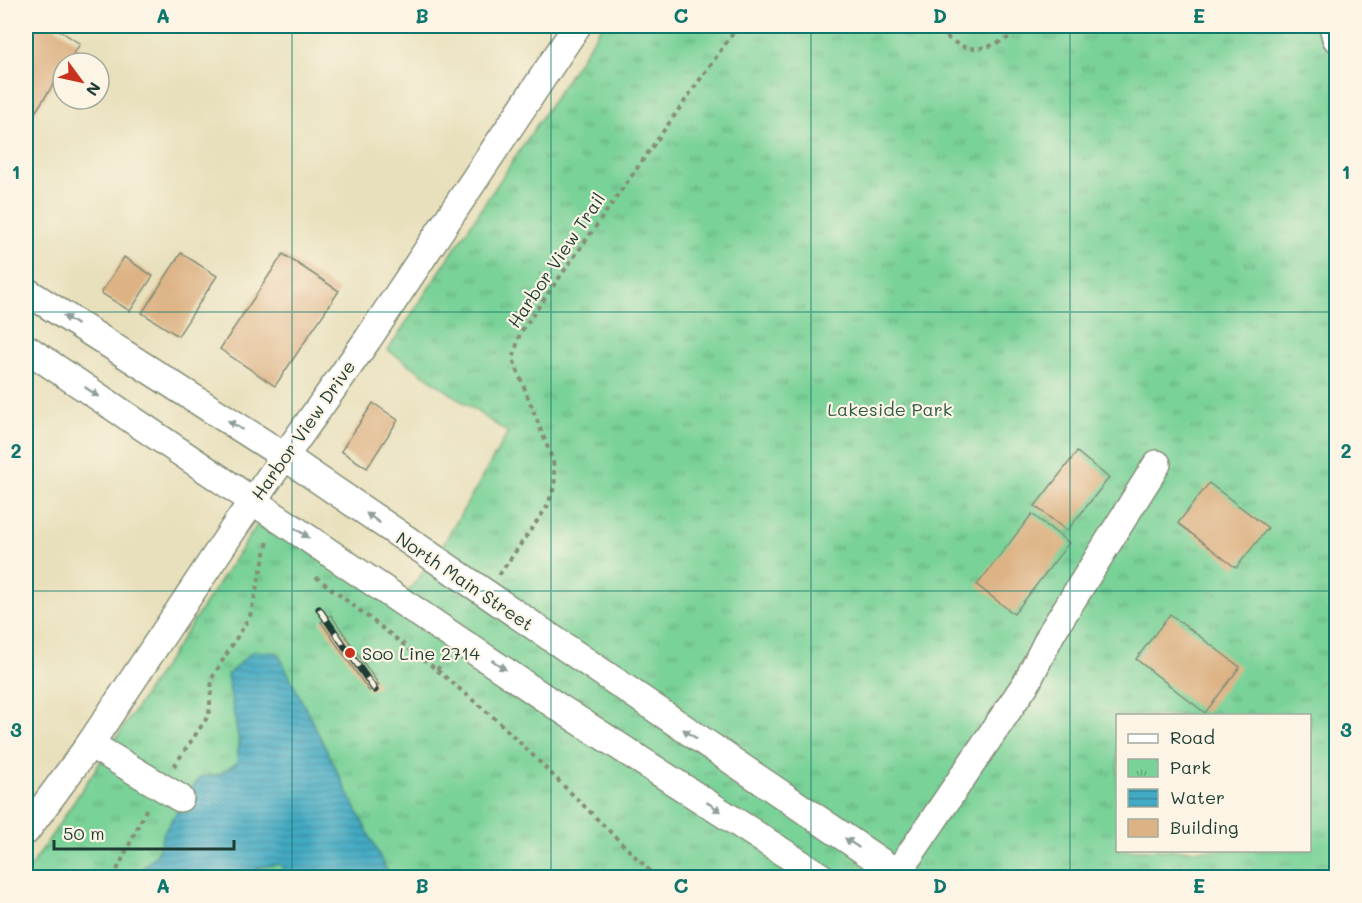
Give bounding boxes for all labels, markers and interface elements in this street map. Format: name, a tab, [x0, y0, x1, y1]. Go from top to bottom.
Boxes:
text: A	[156, 2, 170, 28]
text: B	[415, 2, 429, 28]
text: C	[674, 2, 689, 28]
text: D	[933, 2, 947, 28]
text: E	[1193, 2, 1205, 28]
north arrow	[51, 51, 111, 111]
text: N	[82, 79, 106, 100]
text: 1	[12, 158, 20, 184]
text: 1	[1342, 158, 1350, 184]
street label: Harbor View Trail	[502, 188, 610, 332]
one-way arrow	[62, 314, 78, 325]
street label: Harbor View Drive	[246, 355, 360, 505]
one-way arrow	[83, 386, 99, 398]
park label: Lakeside Park	[828, 397, 952, 421]
one-way arrow	[226, 419, 243, 430]
text: 2	[10, 437, 22, 463]
text: 2	[1340, 437, 1352, 463]
one-way arrow	[365, 512, 381, 524]
street label: North Main Street	[392, 526, 538, 636]
one-way arrow	[293, 528, 310, 539]
place label: Soo Line 2714	[362, 641, 480, 665]
marker: Soo Line 2714	[343, 646, 357, 660]
one-way arrow	[490, 659, 506, 671]
legend	[1116, 714, 1311, 852]
text: 3	[10, 716, 22, 742]
text: 3	[1340, 716, 1352, 742]
text: Road	[1170, 725, 1215, 749]
one-way arrow	[683, 728, 699, 740]
text: Park	[1170, 755, 1211, 779]
text: Water	[1170, 785, 1225, 809]
one-way arrow	[706, 802, 722, 813]
scale bar	[54, 813, 234, 851]
text: Building	[1170, 815, 1238, 839]
text: 50 m	[63, 821, 105, 845]
one-way arrow	[844, 838, 860, 849]
text: A	[156, 872, 170, 898]
text: B	[415, 872, 429, 898]
text: C	[674, 872, 689, 898]
text: D	[933, 872, 947, 898]
text: E	[1193, 872, 1205, 898]

